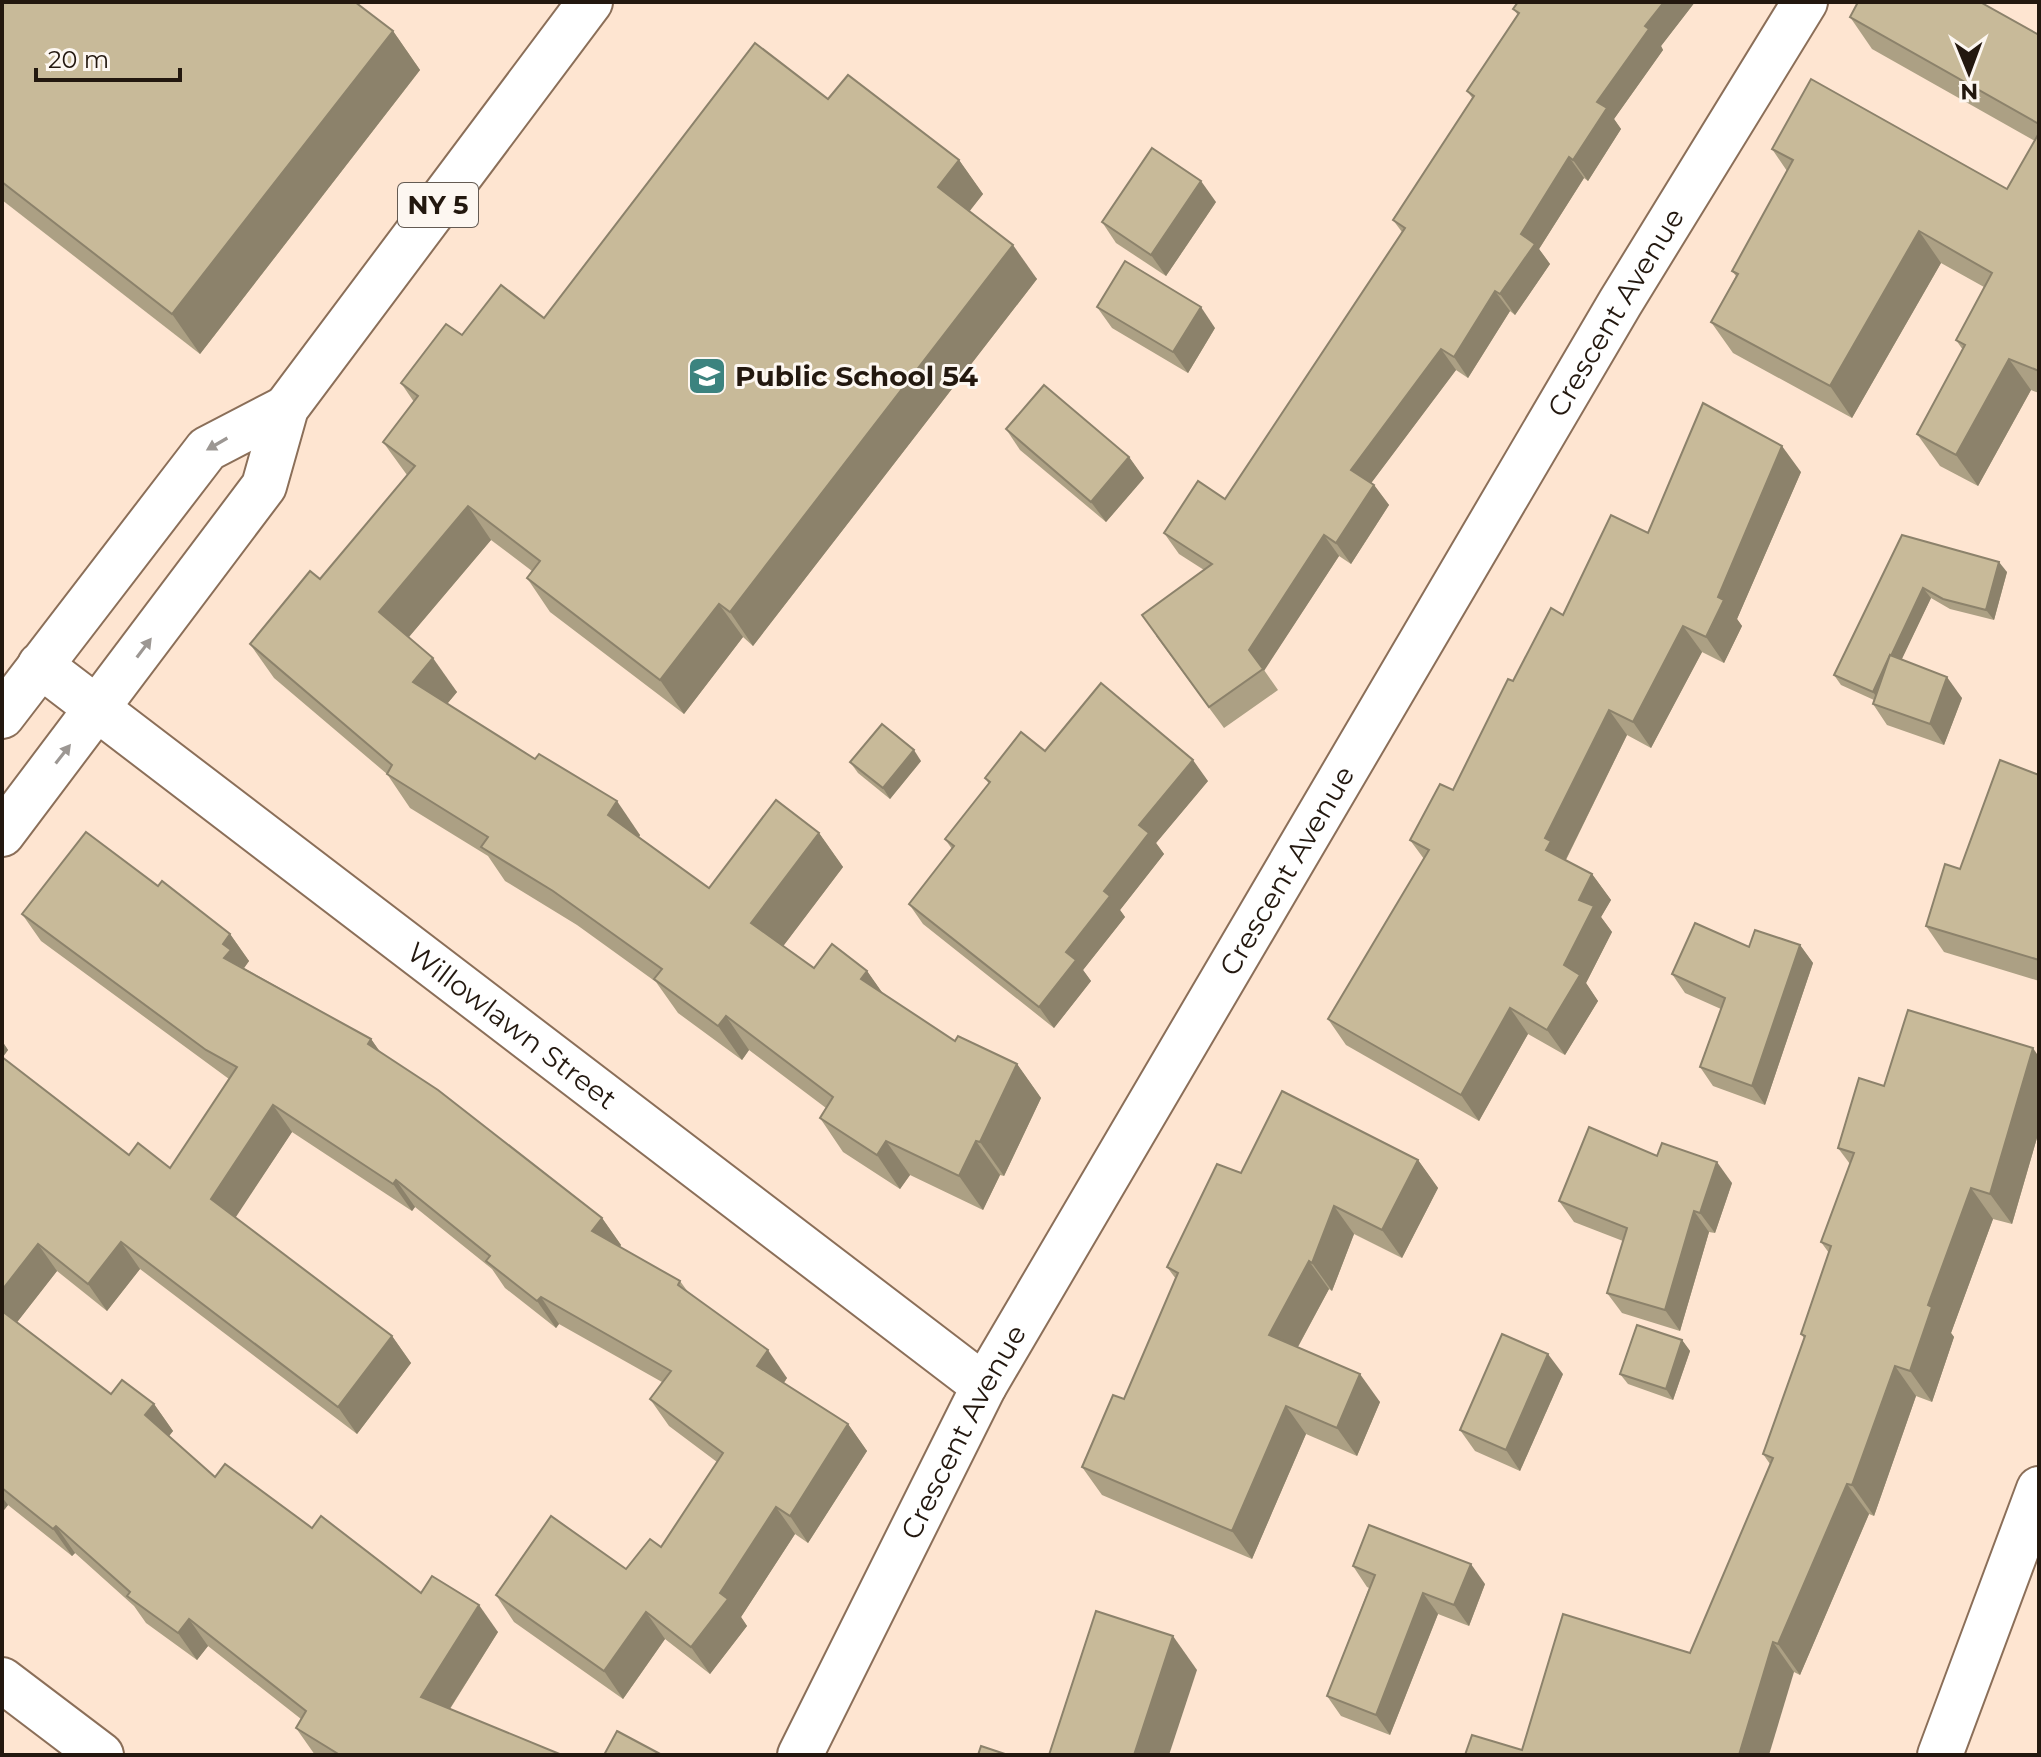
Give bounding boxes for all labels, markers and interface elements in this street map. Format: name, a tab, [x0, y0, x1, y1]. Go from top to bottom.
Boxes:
scale bar	[36, 32, 180, 82]
north arrow	[1929, 32, 2009, 112]
text: 20 m	[48, 45, 109, 74]
text: N	[1960, 78, 1978, 105]
road number: NY 5	[398, 183, 478, 227]
street label: Crescent Avenue	[1540, 202, 1691, 423]
school or university icon: Public School 54	[686, 355, 728, 397]
place label: Public School 54	[735, 359, 979, 393]
one-way arrow	[206, 437, 228, 451]
one-way arrow	[135, 638, 151, 658]
one-way arrow	[55, 744, 71, 764]
street label: Crescent Avenue	[1212, 760, 1361, 981]
street label: Willowlawn Street	[401, 935, 623, 1116]
street label: Crescent Avenue	[893, 1319, 1033, 1545]

